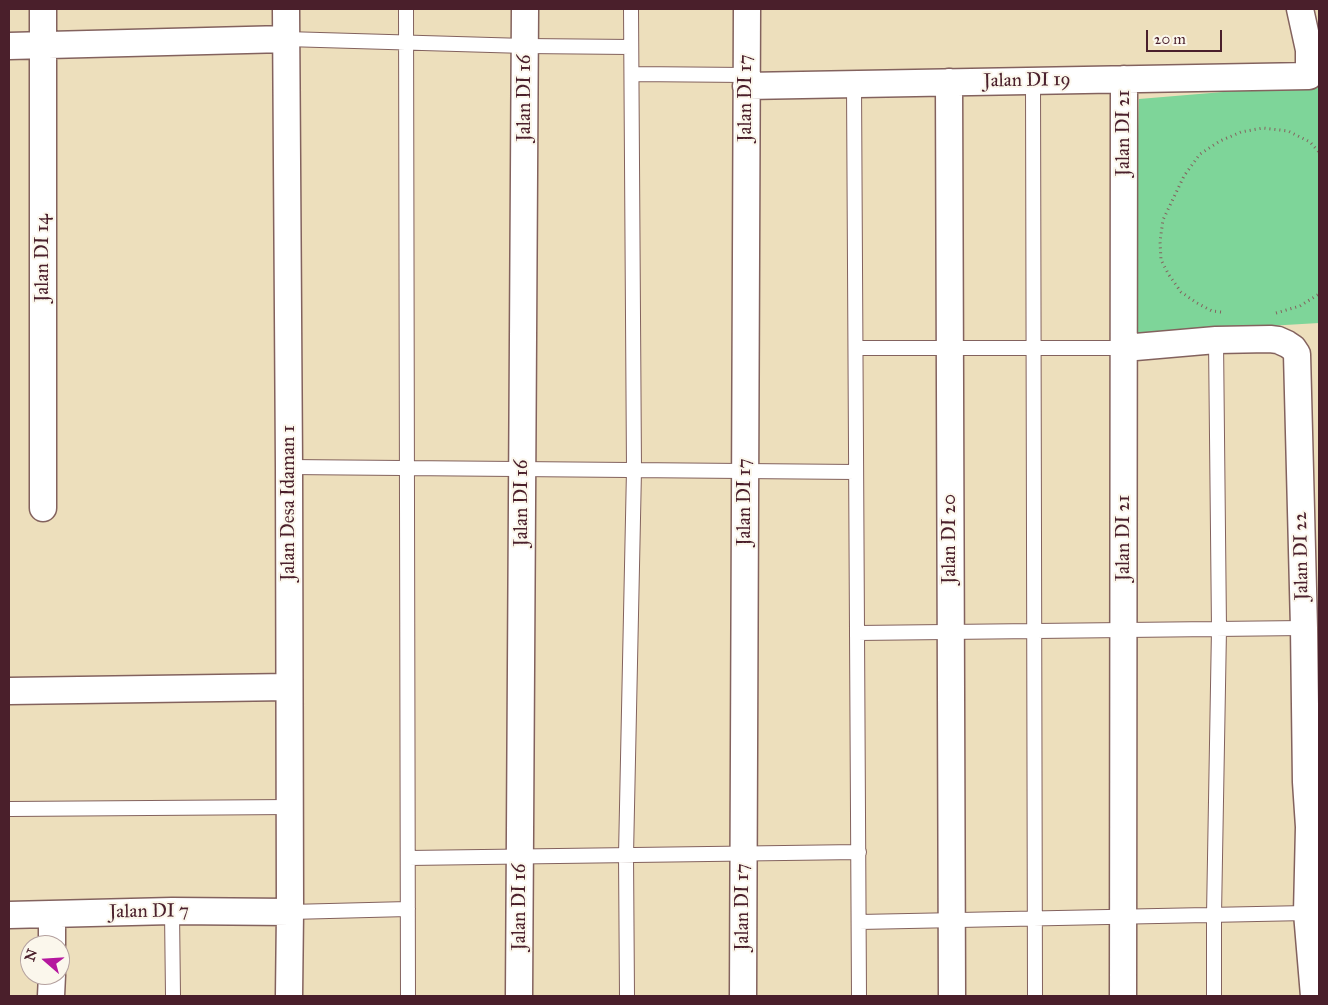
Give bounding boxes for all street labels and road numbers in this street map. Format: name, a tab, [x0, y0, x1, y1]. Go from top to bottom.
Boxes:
street label: Jalan DI 17	[735, 54, 757, 142]
street label: Jalan DI 16	[514, 55, 536, 141]
street label: Jalan DI 19	[983, 69, 1071, 93]
street label: Jalan DI 21	[1113, 90, 1135, 176]
street label: Jalan DI 14	[32, 214, 54, 302]
street label: Jalan Desa Idaman 1	[278, 425, 300, 581]
street label: Jalan DI 17	[734, 458, 756, 546]
street label: Jalan DI 16	[511, 460, 533, 546]
street label: Jalan DI 20	[939, 494, 961, 584]
street label: Jalan DI 21	[1113, 495, 1135, 581]
street label: Jalan DI 22	[1290, 512, 1314, 600]
street label: Jalan DI 17	[732, 863, 754, 951]
street label: Jalan DI 16	[509, 864, 531, 950]
street label: Jalan DI 7	[109, 900, 189, 924]

